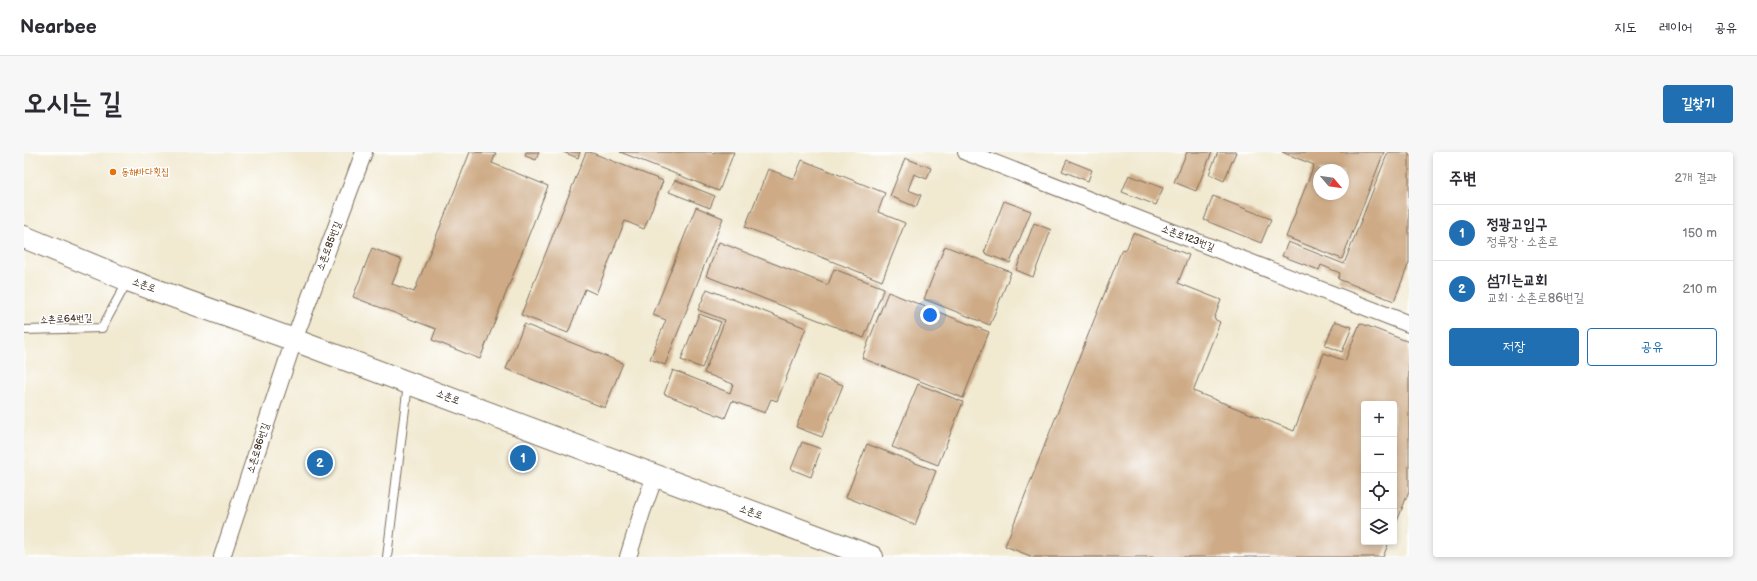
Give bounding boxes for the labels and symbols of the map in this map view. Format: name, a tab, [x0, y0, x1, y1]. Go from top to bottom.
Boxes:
north arrow	[1313, 164, 1349, 200]
place label: 동해바다횟집	[121, 166, 169, 178]
marker: 동해바다횟집	[108, 167, 118, 177]
street label: 소촌로85번길	[314, 220, 344, 272]
street label: 소촌로123번길	[1160, 222, 1216, 254]
street label: 소촌로	[131, 275, 157, 295]
your location	[920, 305, 940, 325]
street label: 소촌로64번길	[40, 312, 92, 326]
street label: 소촌로	[435, 387, 461, 407]
street label: 소촌로86번길	[244, 421, 272, 475]
pin: 1	[510, 443, 536, 473]
pin: 2	[307, 448, 333, 478]
street label: 소촌로	[738, 502, 764, 522]

